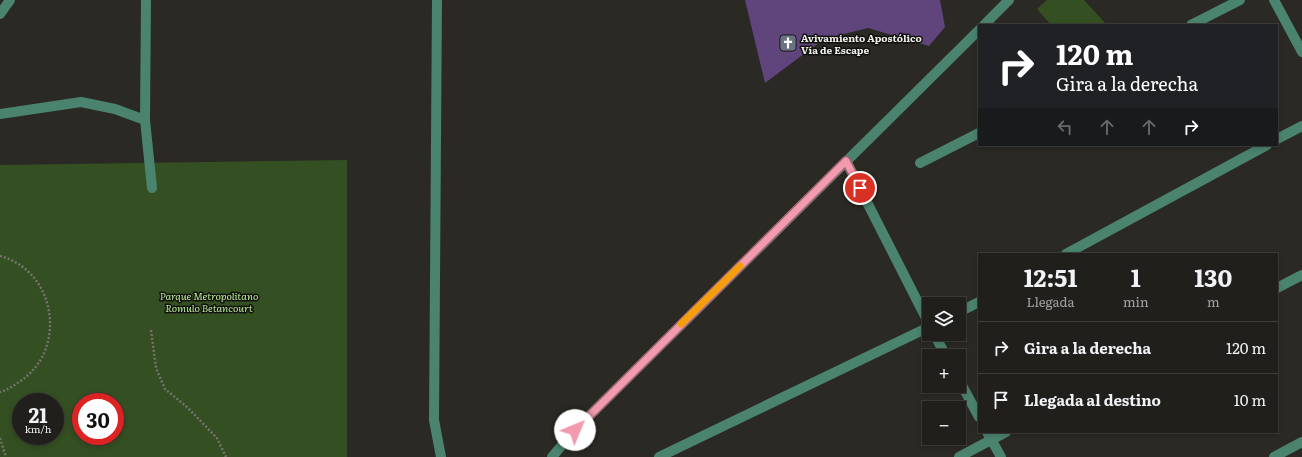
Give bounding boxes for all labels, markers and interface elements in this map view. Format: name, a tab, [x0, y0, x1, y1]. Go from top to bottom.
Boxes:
place label: Avivamiento Apostólico Vía de Escape	[801, 30, 922, 57]
text: 120 m	[1056, 32, 1133, 74]
church icon: Avivamiento Apostólico Vía de Escape	[778, 33, 798, 53]
icon: right	[990, 40, 1042, 92]
text: Gira a la derecha	[1056, 70, 1198, 97]
icon: left	[1054, 116, 1076, 138]
icon: ahead	[1096, 116, 1118, 138]
icon: ahead	[1138, 116, 1160, 138]
icon: right	[1180, 116, 1202, 138]
pin	[843, 171, 877, 205]
icon: arrive	[849, 177, 871, 199]
text: 12:51	[1024, 259, 1077, 294]
text: 1	[1131, 259, 1141, 294]
text: 130	[1194, 259, 1232, 294]
park label: Parque Metropolitano Romulo Betancourt	[160, 288, 258, 315]
text: Llegada	[1026, 292, 1075, 311]
text: min	[1123, 292, 1149, 311]
text: m	[1207, 292, 1220, 311]
map controls	[922, 297, 966, 445]
button: layers	[922, 297, 966, 341]
text: Gira a la derecha	[1024, 336, 1151, 359]
text: 120 m	[1226, 336, 1266, 359]
icon: right	[990, 337, 1012, 359]
button: +	[922, 349, 966, 393]
text: Llegada al destino	[1024, 388, 1161, 411]
text: 10 m	[1234, 388, 1266, 411]
icon: arrive	[990, 389, 1012, 411]
speed limit sign: 30	[72, 393, 124, 445]
text: 21	[28, 399, 48, 429]
button: −	[922, 401, 966, 445]
position arrow	[554, 409, 596, 451]
text: km/h	[25, 421, 51, 436]

